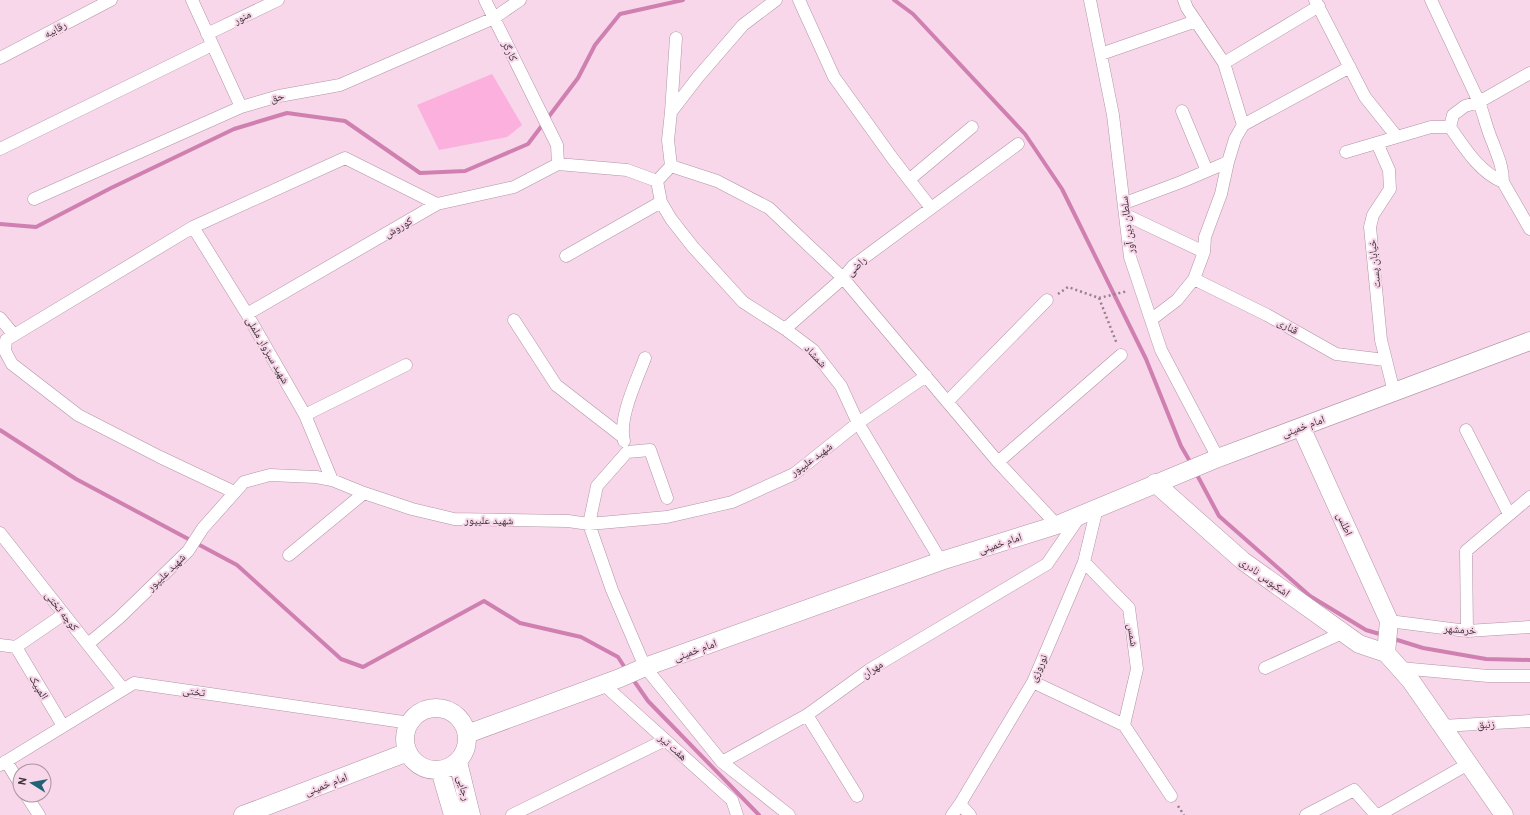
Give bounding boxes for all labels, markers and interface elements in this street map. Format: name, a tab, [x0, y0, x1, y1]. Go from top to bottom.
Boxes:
street label: منور	[231, 8, 253, 29]
street label: رقابیه	[42, 18, 69, 42]
street label: کارگر	[498, 38, 520, 64]
street label: حق	[269, 89, 286, 106]
street label: سلطان دین آور	[1118, 195, 1139, 256]
street label: کوروش	[382, 214, 415, 241]
street label: خیابان پست	[1365, 239, 1384, 289]
street label: راضی	[844, 254, 870, 280]
street label: شهید سبزوار ململی	[242, 314, 292, 387]
street label: قناری	[1275, 315, 1301, 338]
street label: شمشاد	[801, 342, 829, 371]
street label: امام خمینی	[1280, 413, 1327, 441]
street label: شهید علیپور	[787, 440, 835, 480]
street label: اطلس	[1333, 511, 1355, 538]
street label: شهید علیپور	[463, 514, 513, 528]
street label: امام خمینی	[977, 530, 1024, 558]
street label: شهید علیپور	[144, 551, 189, 595]
street label: اشکبوس نادری	[1237, 555, 1292, 601]
street label: کوچه تختی	[41, 589, 81, 635]
street label: خرمشهر	[1442, 622, 1477, 638]
street label: شمس	[1123, 623, 1141, 647]
street label: امام خمینی	[672, 637, 719, 665]
street label: نوروزی	[1027, 652, 1051, 684]
street label: مهران	[859, 658, 886, 682]
street label: المپیک	[25, 673, 51, 702]
street label: تختی	[182, 683, 207, 701]
street label: زنبق	[1477, 718, 1495, 732]
street label: هفت تیر	[654, 731, 690, 764]
north arrow	[12, 763, 52, 803]
street label: امام خمینی	[303, 770, 350, 799]
street label: رجایی	[453, 774, 473, 802]
text: N	[16, 776, 31, 786]

